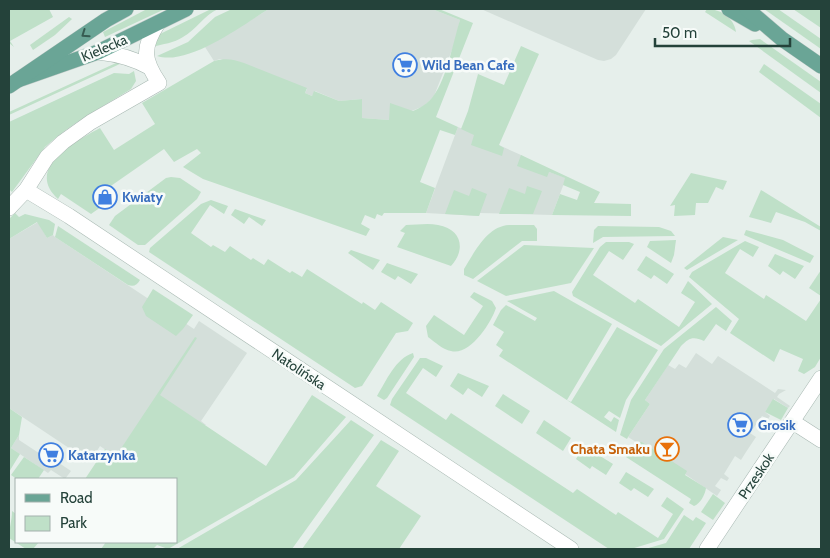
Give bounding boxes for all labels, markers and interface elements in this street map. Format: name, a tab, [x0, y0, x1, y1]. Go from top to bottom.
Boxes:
scale bar	[655, 15, 790, 47]
text: 50 m	[662, 24, 697, 42]
one-way arrow	[81, 28, 91, 37]
street label: Kielecka	[78, 30, 130, 66]
supermarket icon: Wild Bean Cafe	[392, 52, 418, 78]
place label: Wild Bean Cafe	[422, 56, 515, 74]
shop icon: Kwiaty	[92, 184, 118, 210]
place label: Kwiaty	[122, 188, 163, 206]
street label: Natolińska	[268, 344, 330, 394]
supermarket icon: Grosik	[727, 412, 753, 438]
place label: Grosik	[758, 416, 796, 434]
bar icon: Chata Smaku	[654, 436, 680, 462]
place label: Chata Smaku	[570, 440, 650, 458]
supermarket icon: Katarzynka	[38, 442, 64, 468]
place label: Katarzynka	[68, 446, 136, 464]
street label: Przeskok	[734, 449, 778, 502]
legend	[15, 478, 178, 543]
text: Road	[60, 489, 93, 507]
text: Park	[60, 514, 87, 532]

